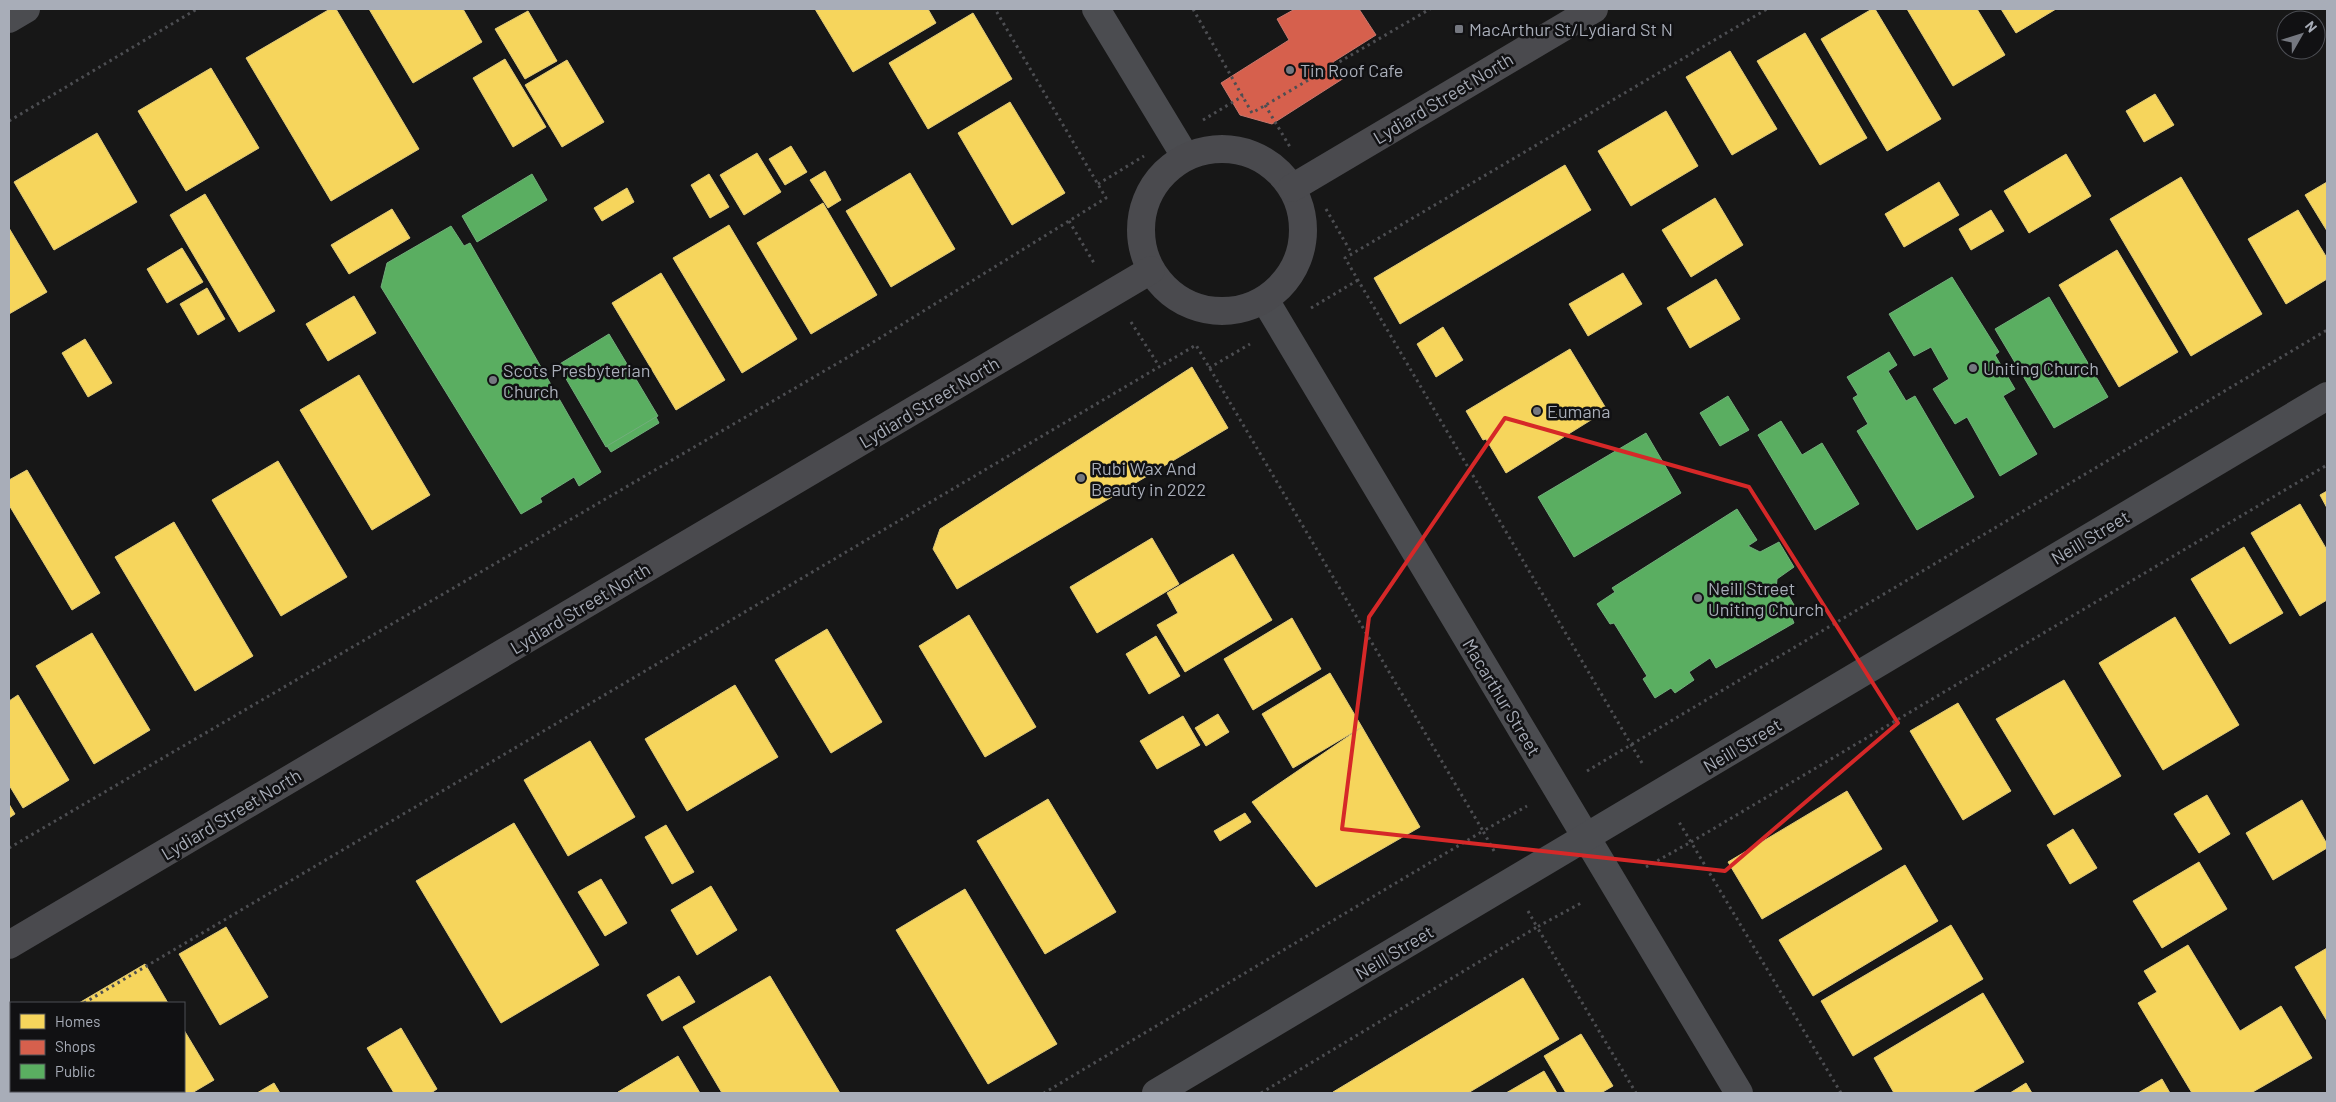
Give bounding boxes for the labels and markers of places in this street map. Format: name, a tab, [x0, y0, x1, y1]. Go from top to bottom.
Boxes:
place label: MacArthur St/Lydiard St N	[1469, 18, 1673, 40]
marker: MacArthur St/Lydiard St N	[1453, 23, 1465, 35]
place label: Tin Roof Cafe	[1300, 59, 1403, 81]
marker: Tin Roof Cafe	[1284, 64, 1296, 76]
place label: Uniting Church	[1983, 357, 2099, 379]
place label: Scots Presbyterian Church	[503, 359, 650, 402]
marker: Uniting Church	[1967, 362, 1979, 374]
marker: Scots Presbyterian Church	[487, 374, 499, 386]
place label: Eumana	[1547, 400, 1611, 422]
marker: Eumana	[1531, 405, 1543, 417]
place label: Rubi Wax And Beauty in 2022	[1091, 457, 1206, 500]
marker: Rubi Wax And Beauty in 2022	[1075, 472, 1087, 484]
place label: Neill Street Uniting Church	[1708, 577, 1824, 620]
marker: Neill Street Uniting Church	[1692, 592, 1704, 604]

